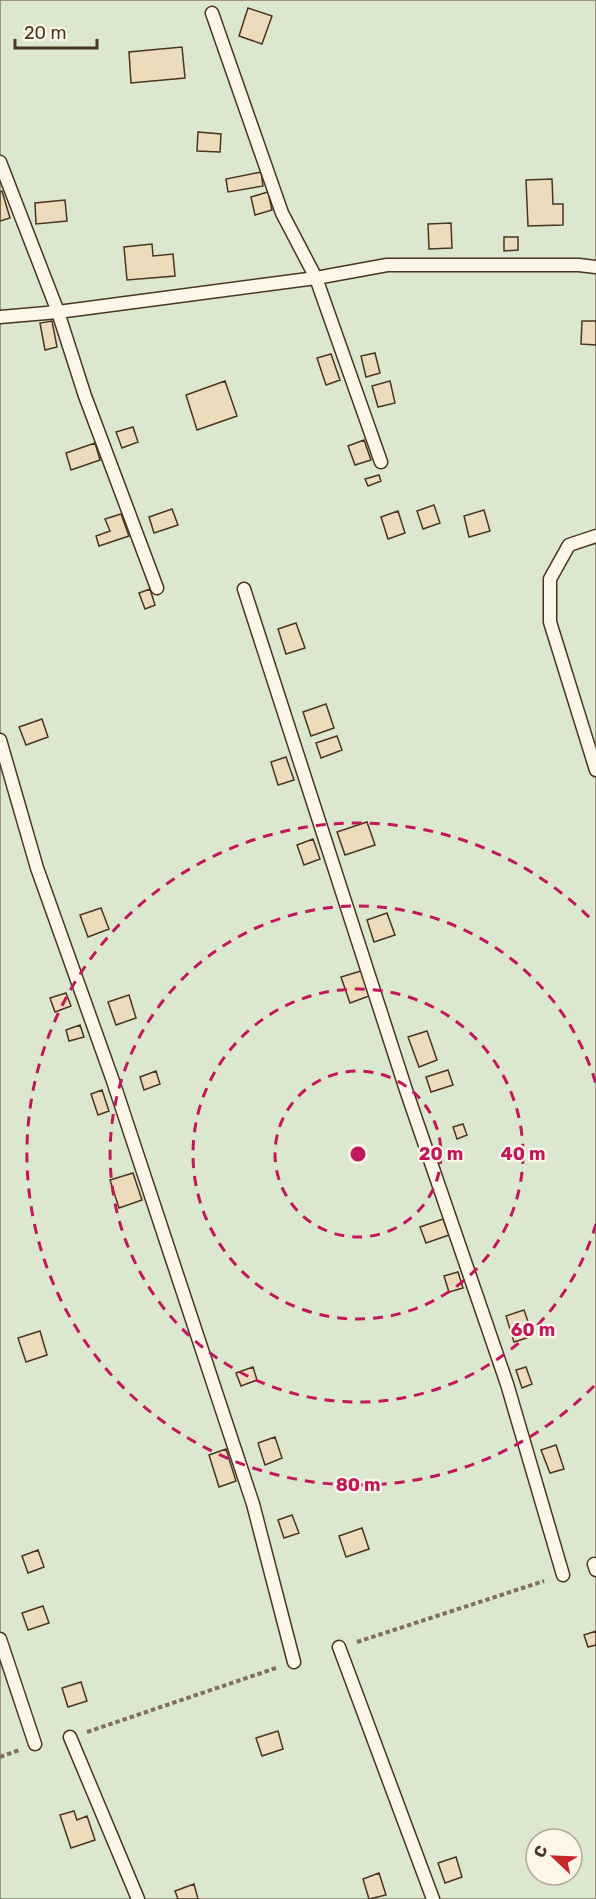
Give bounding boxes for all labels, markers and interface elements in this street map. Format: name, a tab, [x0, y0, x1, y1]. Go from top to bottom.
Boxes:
scale bar	[15, 12, 98, 50]
text: 20 m	[24, 22, 66, 44]
text: 20 m	[419, 1143, 463, 1165]
text: 40 m	[501, 1143, 545, 1165]
centre of rings	[348, 1144, 368, 1164]
text: 60 m	[511, 1319, 555, 1341]
text: 80 m	[336, 1474, 380, 1496]
north arrow	[524, 1827, 584, 1887]
text: С	[530, 1842, 552, 1860]

